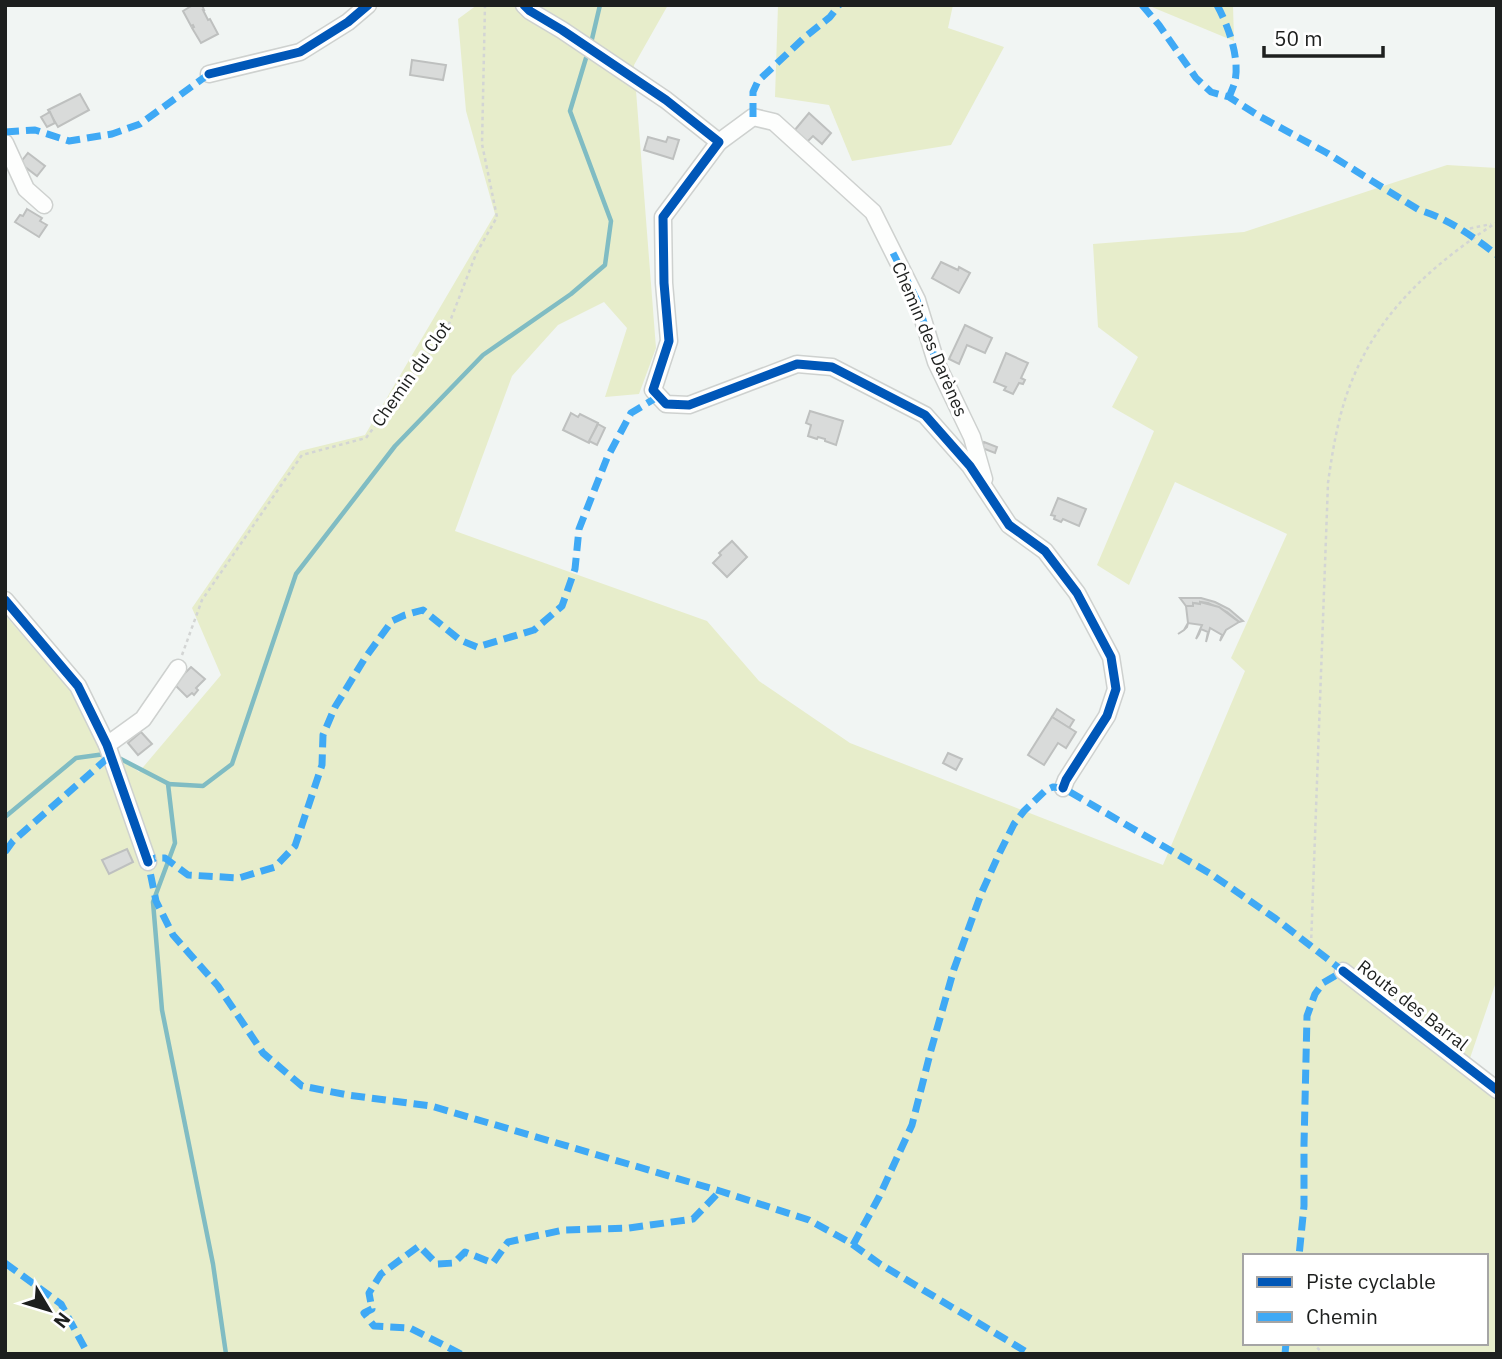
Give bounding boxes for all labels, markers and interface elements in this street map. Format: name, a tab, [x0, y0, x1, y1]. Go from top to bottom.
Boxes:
scale bar	[1264, 14, 1383, 58]
text: 50 m	[1274, 24, 1323, 52]
street label: Chemin des Darènes	[887, 258, 973, 420]
street label: Chemin du Clot	[366, 317, 456, 431]
street label: Route des Barral	[1353, 955, 1473, 1055]
legend	[1243, 1254, 1488, 1345]
text: Piste cyclable	[1306, 1267, 1436, 1295]
north arrow	[14, 1275, 84, 1345]
text: Chemin	[1306, 1302, 1378, 1330]
text: N	[49, 1308, 76, 1333]

